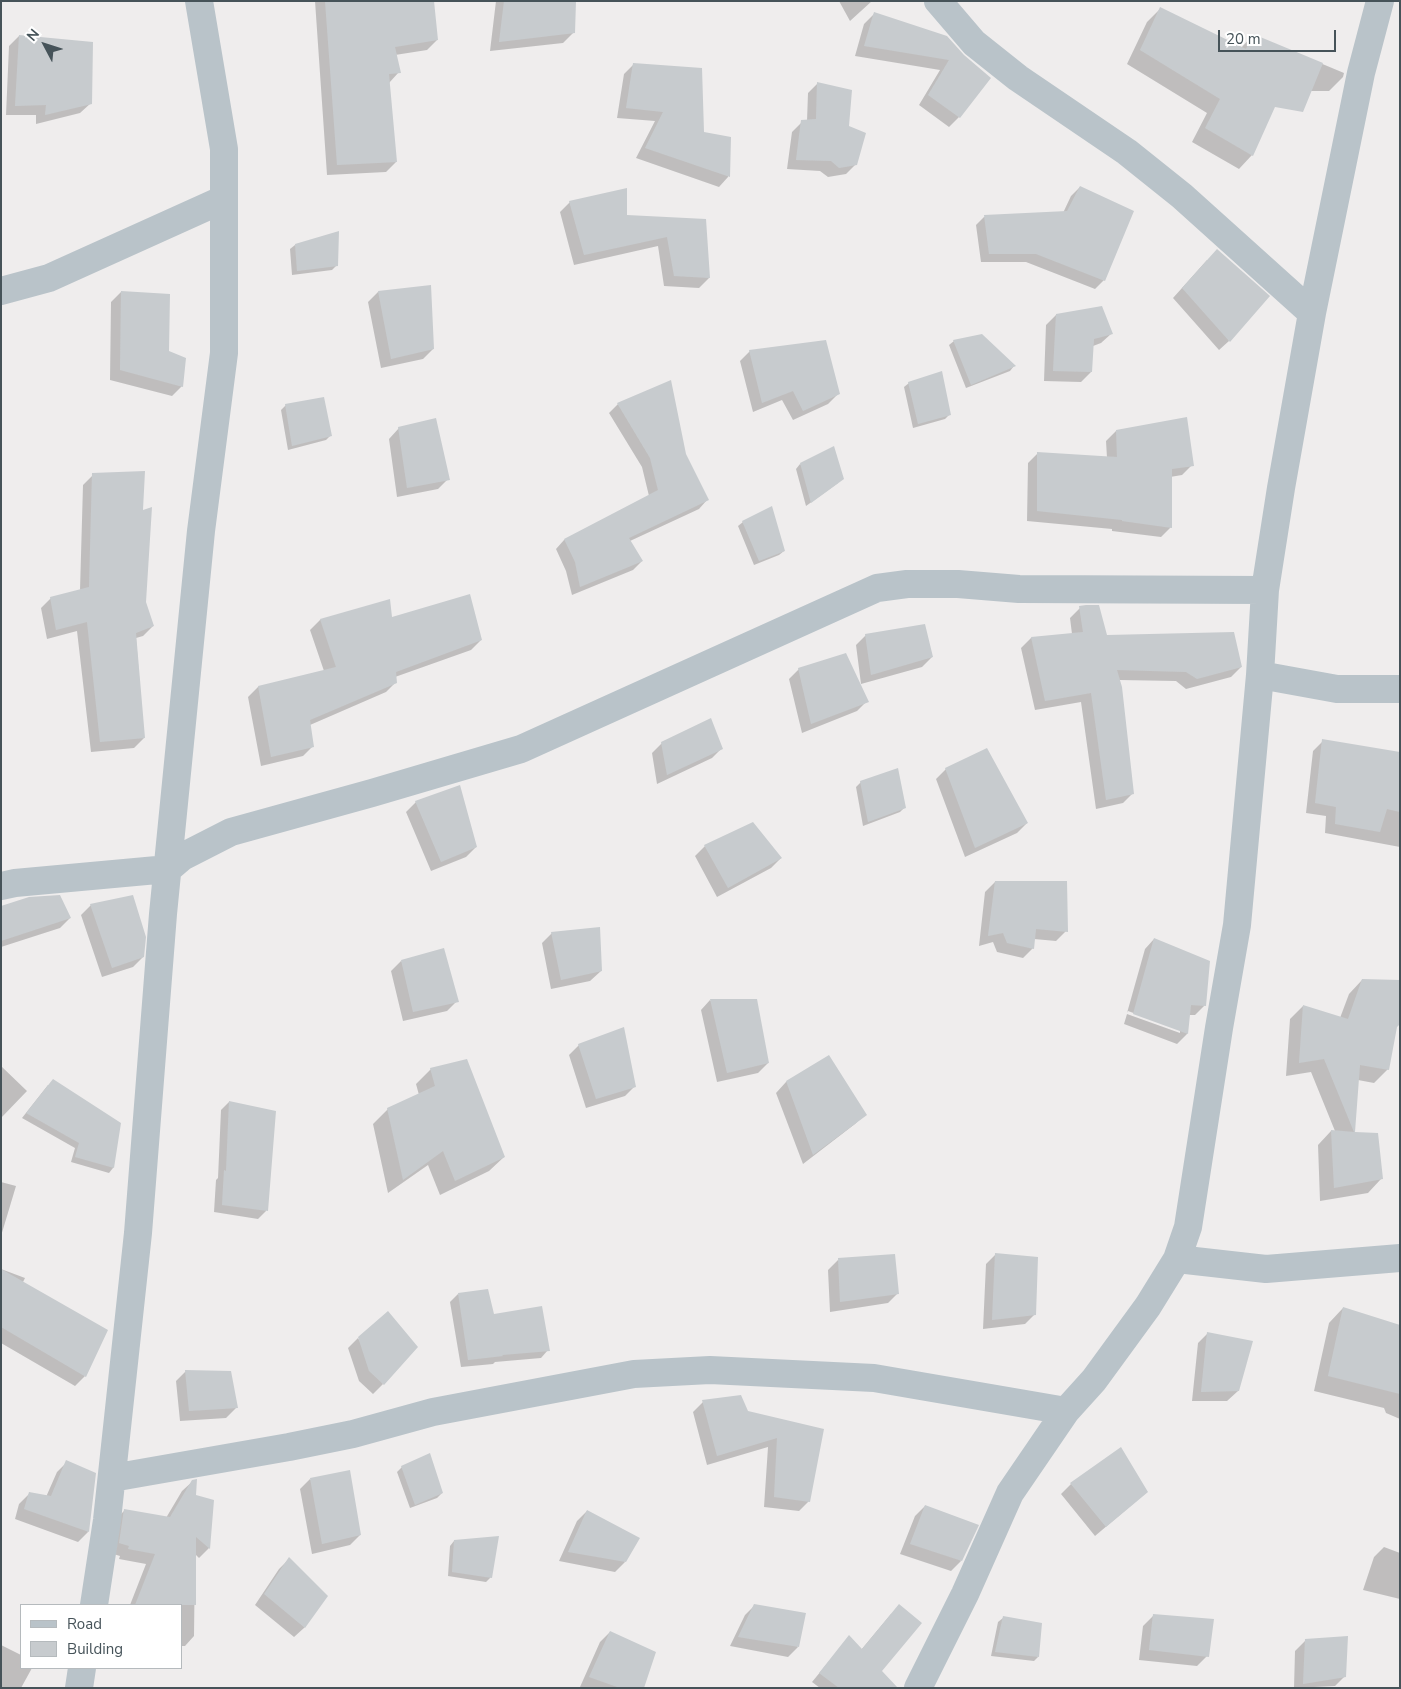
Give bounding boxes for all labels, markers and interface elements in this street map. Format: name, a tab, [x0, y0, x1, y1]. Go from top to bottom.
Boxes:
north arrow	[20, 20, 70, 70]
scale bar	[1221, 20, 1338, 52]
text: N	[22, 25, 44, 45]
text: 20 m	[1226, 29, 1261, 49]
legend	[20, 1604, 182, 1669]
text: Road	[67, 1614, 102, 1634]
text: Building	[67, 1639, 123, 1659]

